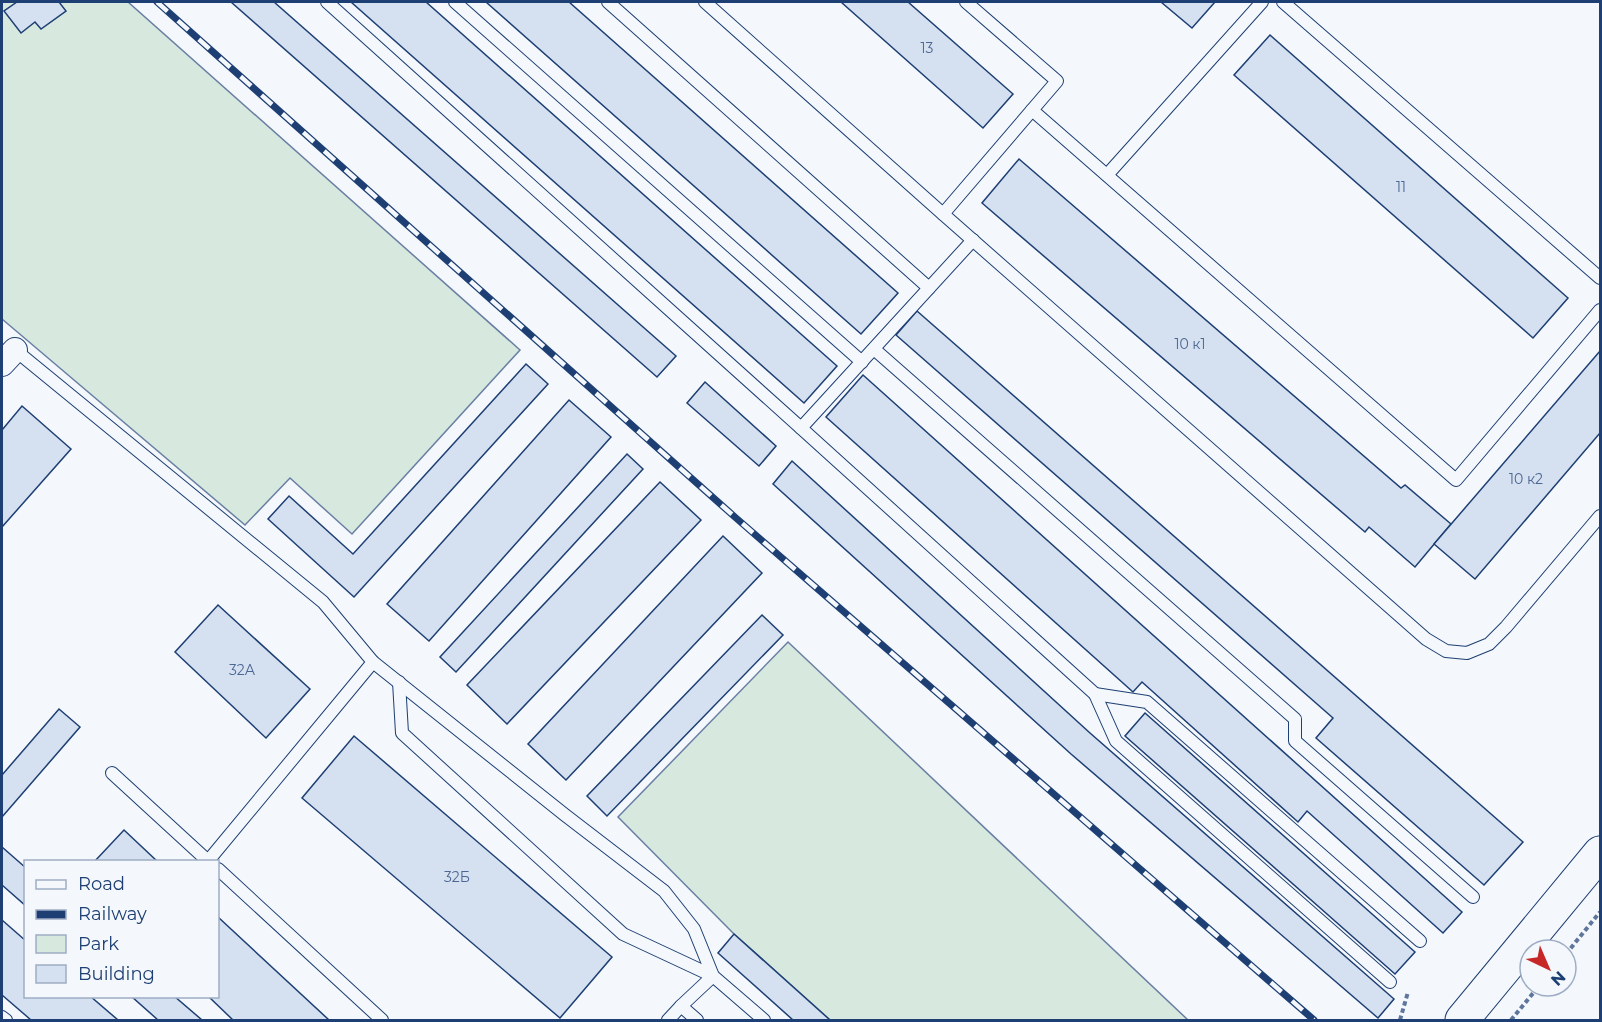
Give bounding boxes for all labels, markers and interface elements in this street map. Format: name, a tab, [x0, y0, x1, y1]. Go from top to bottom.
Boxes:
house number: 13	[921, 39, 934, 57]
house number: 11	[1396, 178, 1406, 196]
house number: 10 к1	[1174, 335, 1206, 353]
house number: 10 к2	[1509, 470, 1543, 488]
house number: 32А	[229, 661, 256, 679]
legend	[24, 860, 219, 998]
house number: 32Б	[444, 868, 470, 886]
text: Road	[78, 873, 125, 895]
text: Railway	[78, 903, 147, 925]
text: Park	[78, 933, 119, 955]
north arrow	[1518, 938, 1578, 998]
text: Building	[78, 963, 155, 985]
text: N	[1547, 967, 1569, 990]

